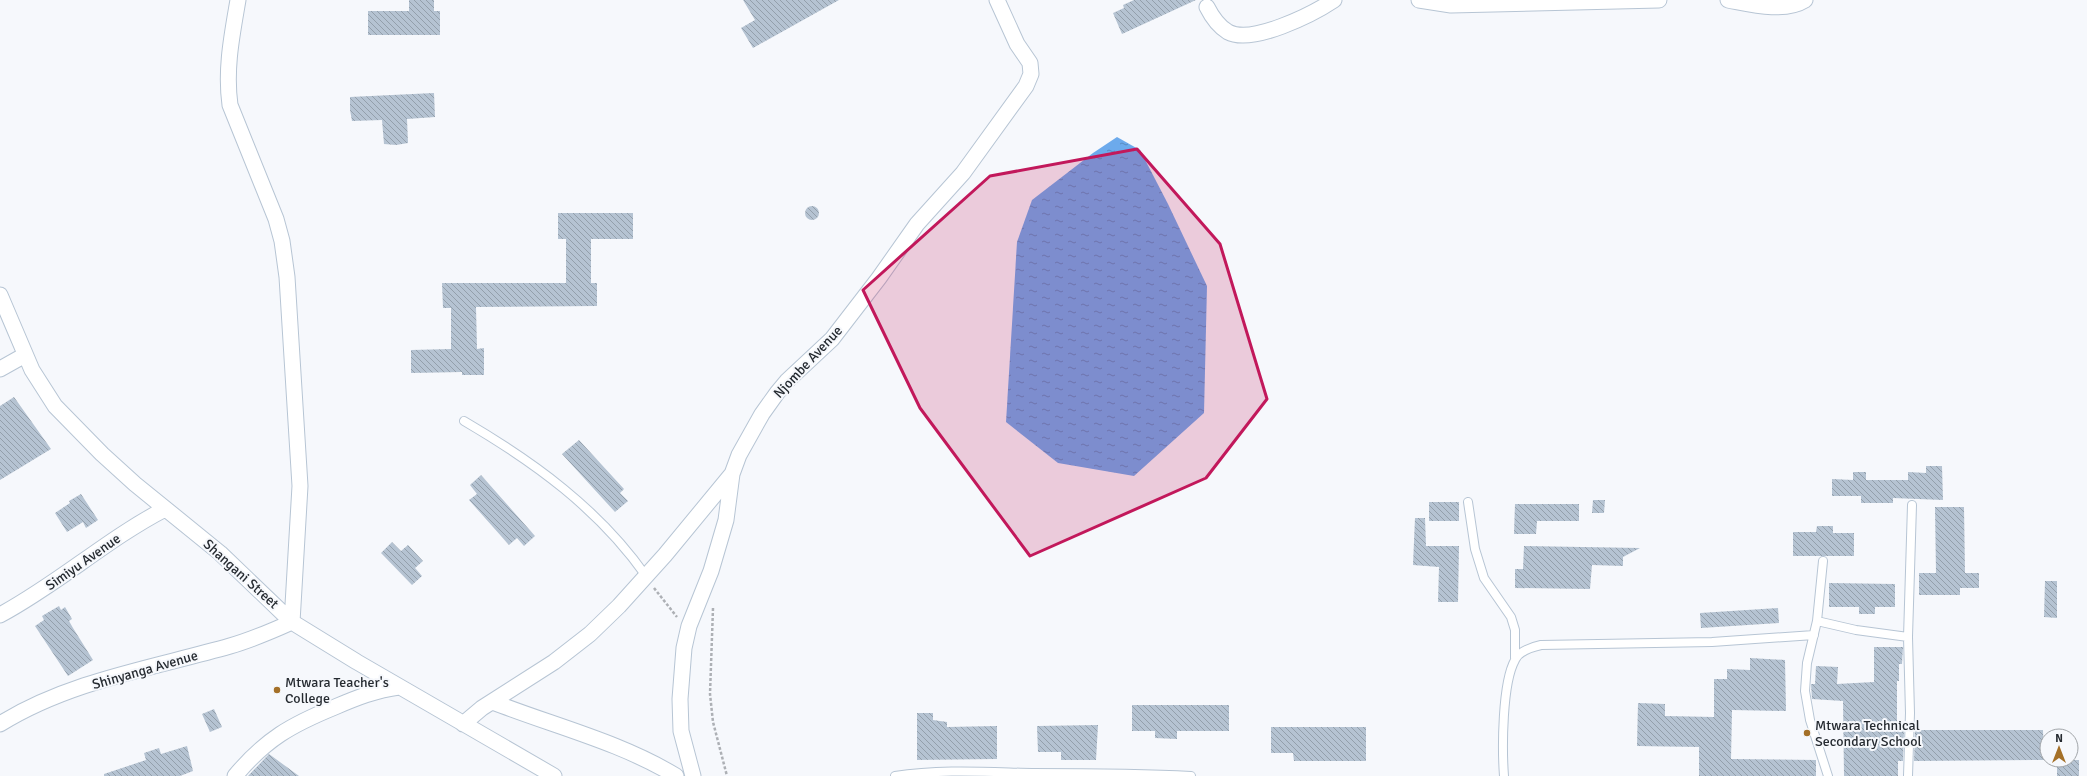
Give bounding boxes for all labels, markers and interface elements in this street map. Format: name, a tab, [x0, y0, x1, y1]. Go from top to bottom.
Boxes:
street label: Njombe Avenue	[770, 322, 846, 402]
street label: Simiyu Avenue	[42, 530, 124, 594]
street label: Shangani Street	[200, 536, 282, 612]
street label: Shinyanga Avenue	[90, 647, 200, 693]
place label: Mtwara Teacher's College	[285, 674, 389, 707]
marker: Mtwara Teacher's College	[272, 685, 282, 695]
place label: Mtwara Technical Secondary School	[1815, 717, 1922, 750]
marker: Mtwara Technical Secondary School	[1802, 728, 1812, 738]
north arrow	[2039, 728, 2079, 768]
text: N	[2055, 732, 2063, 745]

